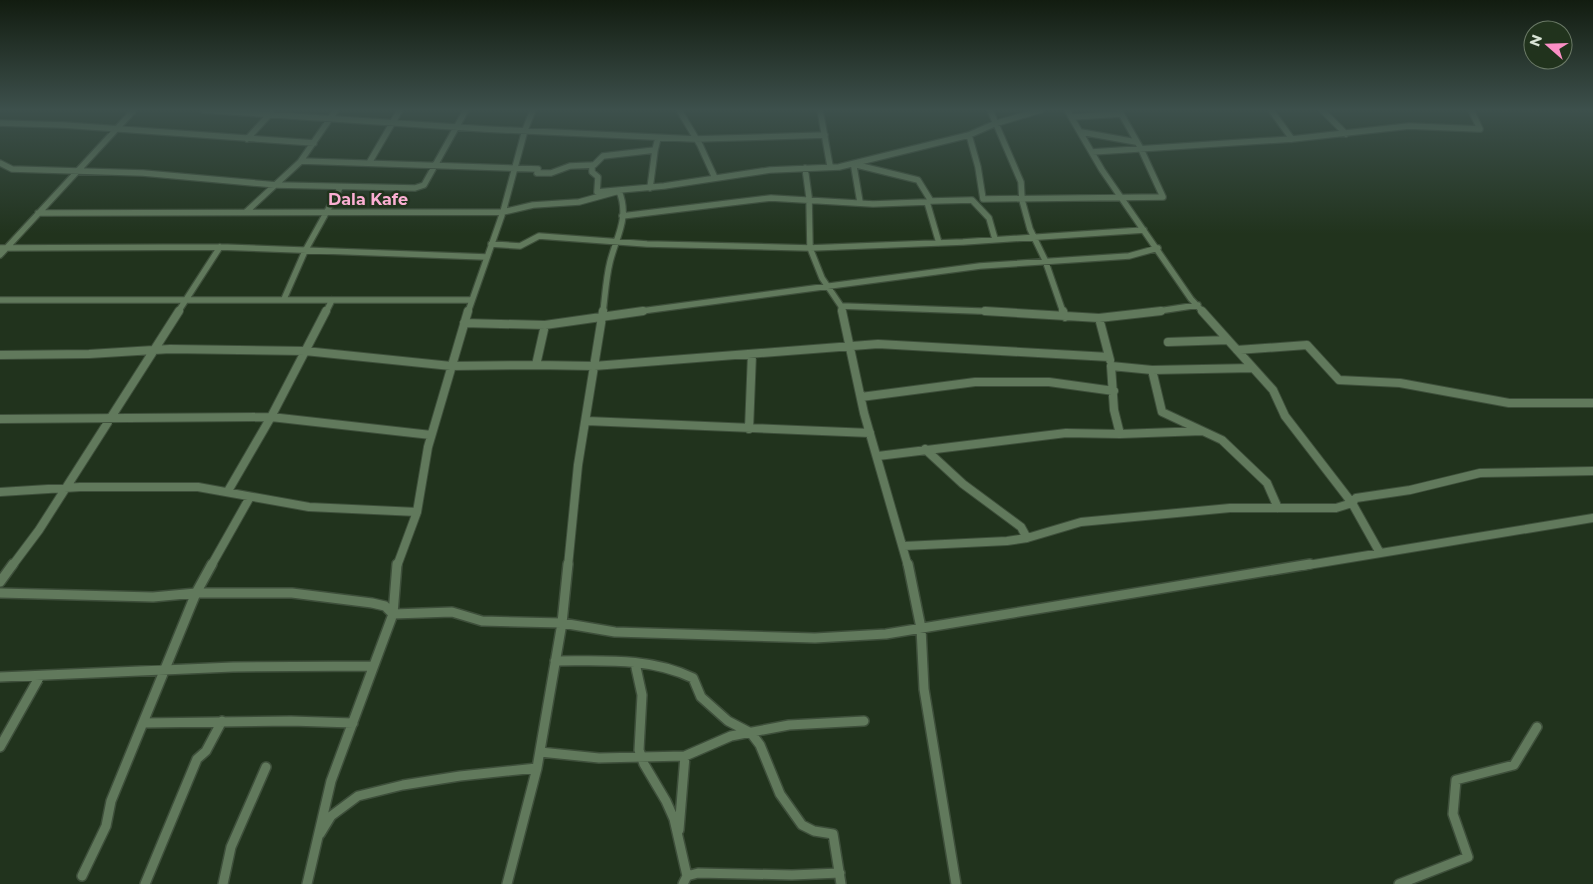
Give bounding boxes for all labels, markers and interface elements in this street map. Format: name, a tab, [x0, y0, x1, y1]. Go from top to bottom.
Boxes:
north arrow	[1523, 20, 1573, 70]
text: N	[1525, 32, 1546, 49]
district label: Dala Kafe	[328, 190, 408, 209]

